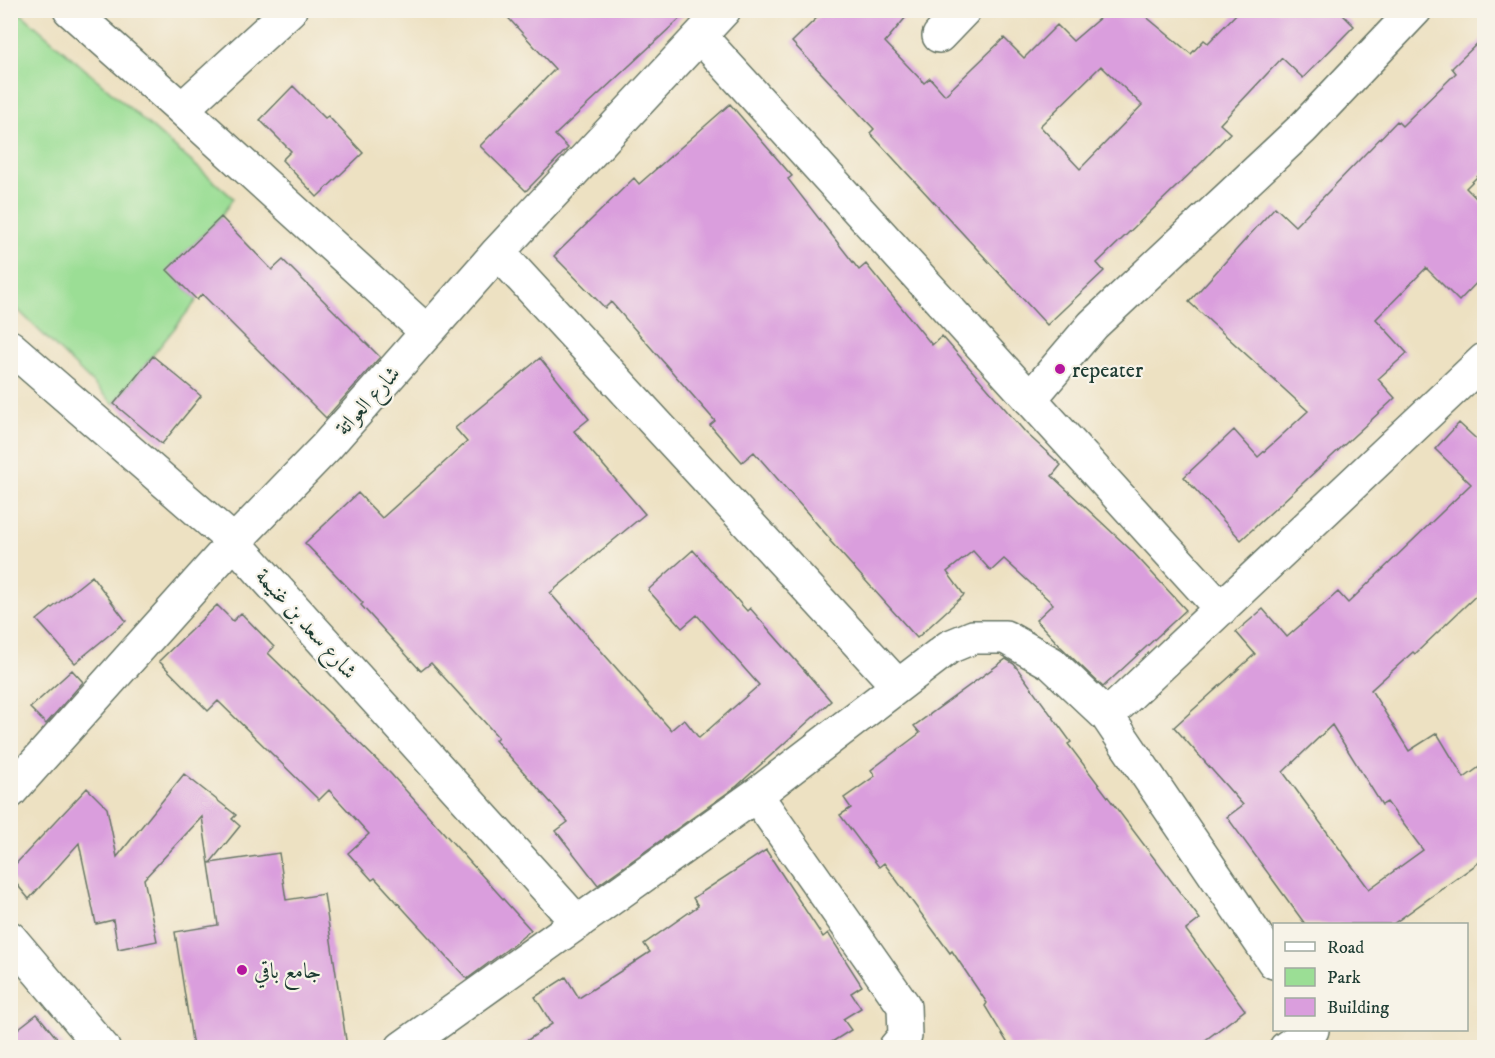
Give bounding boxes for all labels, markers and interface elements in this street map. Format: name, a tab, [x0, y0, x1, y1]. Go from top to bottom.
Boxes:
place label: repeater	[1072, 357, 1144, 384]
street label: شارع العواتة	[330, 361, 409, 444]
marker: repeater	[1053, 362, 1067, 376]
street label: شارع سعد بن غنيمة	[246, 563, 363, 688]
legend	[1273, 923, 1468, 1031]
text: Road	[1327, 937, 1364, 959]
place label: جامع باقي	[254, 958, 321, 990]
marker: جامع باقي	[235, 963, 249, 977]
text: Park	[1327, 967, 1361, 989]
text: Building	[1327, 997, 1389, 1019]

